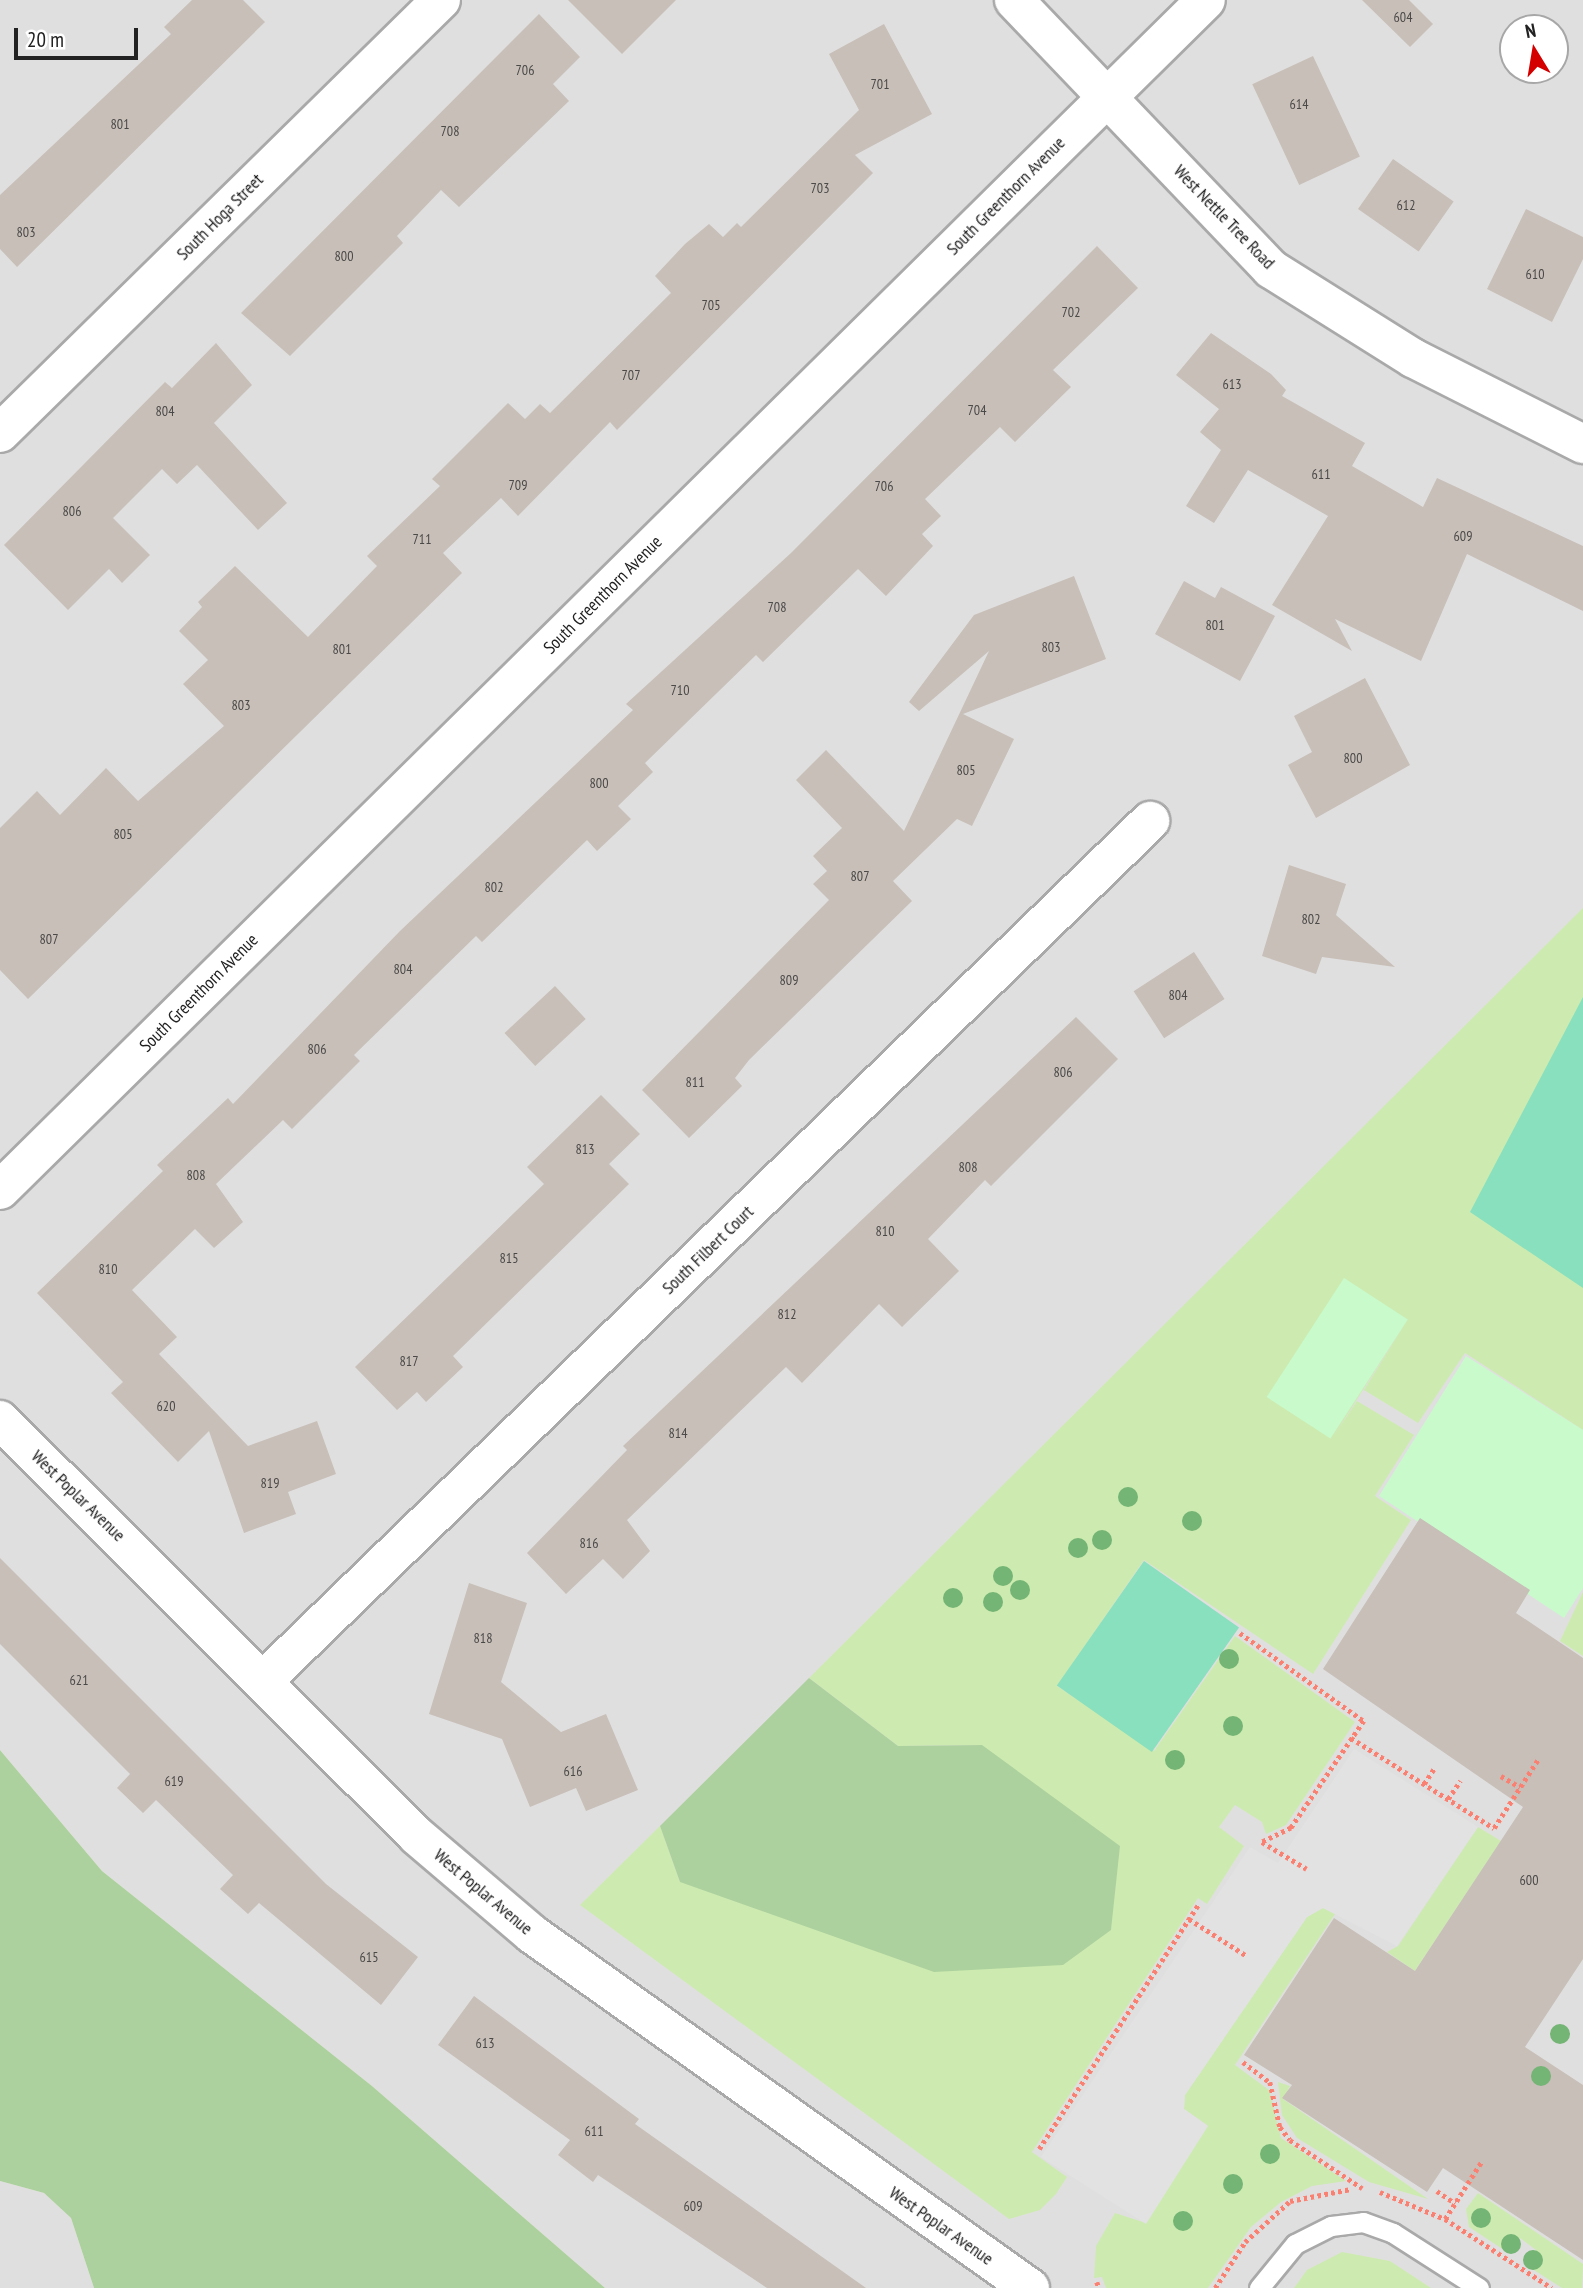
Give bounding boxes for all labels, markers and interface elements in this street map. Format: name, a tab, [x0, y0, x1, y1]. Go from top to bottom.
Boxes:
house number: 604	[1394, 9, 1412, 25]
scale bar	[18, 14, 142, 58]
north arrow	[1499, 14, 1569, 84]
text: N	[1523, 18, 1538, 43]
text: 20 m	[27, 26, 64, 53]
house number: 706	[516, 62, 534, 78]
house number: 701	[871, 76, 889, 92]
house number: 614	[1290, 96, 1308, 112]
house number: 801	[111, 116, 129, 132]
house number: 708	[441, 123, 459, 139]
street label: South Greenthorn Avenue	[942, 132, 1070, 260]
street label: West Nettle Tree Road	[1169, 160, 1279, 274]
street label: South Hoga Street	[172, 169, 268, 265]
house number: 703	[811, 180, 829, 196]
house number: 612	[1397, 197, 1415, 213]
house number: 803	[17, 224, 35, 240]
house number: 800	[335, 248, 353, 264]
house number: 610	[1526, 266, 1544, 282]
house number: 705	[702, 297, 720, 313]
house number: 702	[1062, 304, 1080, 320]
house number: 707	[622, 367, 640, 383]
house number: 613	[1223, 376, 1241, 392]
house number: 704	[968, 402, 986, 418]
house number: 804	[156, 403, 174, 419]
house number: 611	[1312, 466, 1330, 482]
house number: 709	[509, 477, 527, 493]
house number: 706	[875, 478, 893, 494]
house number: 806	[63, 503, 81, 519]
house number: 609	[1454, 528, 1472, 544]
house number: 711	[413, 531, 431, 547]
street label: South Greenthorn Avenue	[539, 531, 667, 659]
house number: 708	[768, 599, 786, 615]
house number: 801	[1206, 617, 1224, 633]
house number: 803	[1042, 639, 1060, 655]
house number: 801	[333, 641, 351, 657]
house number: 710	[671, 682, 689, 698]
house number: 803	[232, 697, 250, 713]
house number: 800	[1344, 750, 1362, 766]
house number: 805	[957, 762, 975, 778]
house number: 800	[590, 775, 608, 791]
house number: 805	[114, 826, 132, 842]
house number: 807	[851, 868, 869, 884]
house number: 802	[485, 879, 503, 895]
house number: 802	[1302, 911, 1320, 927]
street label: South Greenthorn Avenue	[135, 929, 263, 1057]
house number: 807	[40, 931, 58, 947]
house number: 804	[394, 961, 412, 977]
house number: 809	[780, 972, 798, 988]
house number: 804	[1169, 987, 1187, 1003]
house number: 806	[308, 1041, 326, 1057]
house number: 806	[1054, 1064, 1072, 1080]
house number: 811	[686, 1074, 704, 1090]
house number: 813	[576, 1141, 594, 1157]
house number: 808	[959, 1159, 977, 1175]
house number: 808	[187, 1167, 205, 1183]
street label: South Filbert Court	[658, 1201, 758, 1299]
house number: 810	[876, 1223, 894, 1239]
house number: 815	[500, 1250, 518, 1266]
house number: 810	[99, 1261, 117, 1277]
house number: 812	[778, 1306, 796, 1322]
house number: 817	[400, 1353, 418, 1369]
house number: 620	[157, 1398, 175, 1414]
house number: 814	[669, 1425, 687, 1441]
street label: West Poplar Avenue	[26, 1446, 130, 1546]
house number: 819	[261, 1475, 279, 1491]
house number: 816	[580, 1535, 598, 1551]
house number: 818	[474, 1630, 492, 1646]
house number: 621	[70, 1672, 88, 1688]
house number: 616	[564, 1763, 582, 1779]
house number: 619	[165, 1773, 183, 1789]
street label: West Poplar Avenue	[429, 1844, 537, 1940]
house number: 600	[1520, 1872, 1538, 1888]
house number: 615	[360, 1949, 378, 1965]
house number: 613	[476, 2035, 494, 2051]
house number: 611	[585, 2123, 603, 2139]
street label: West Poplar Avenue	[885, 2182, 997, 2270]
house number: 609	[684, 2198, 702, 2214]

